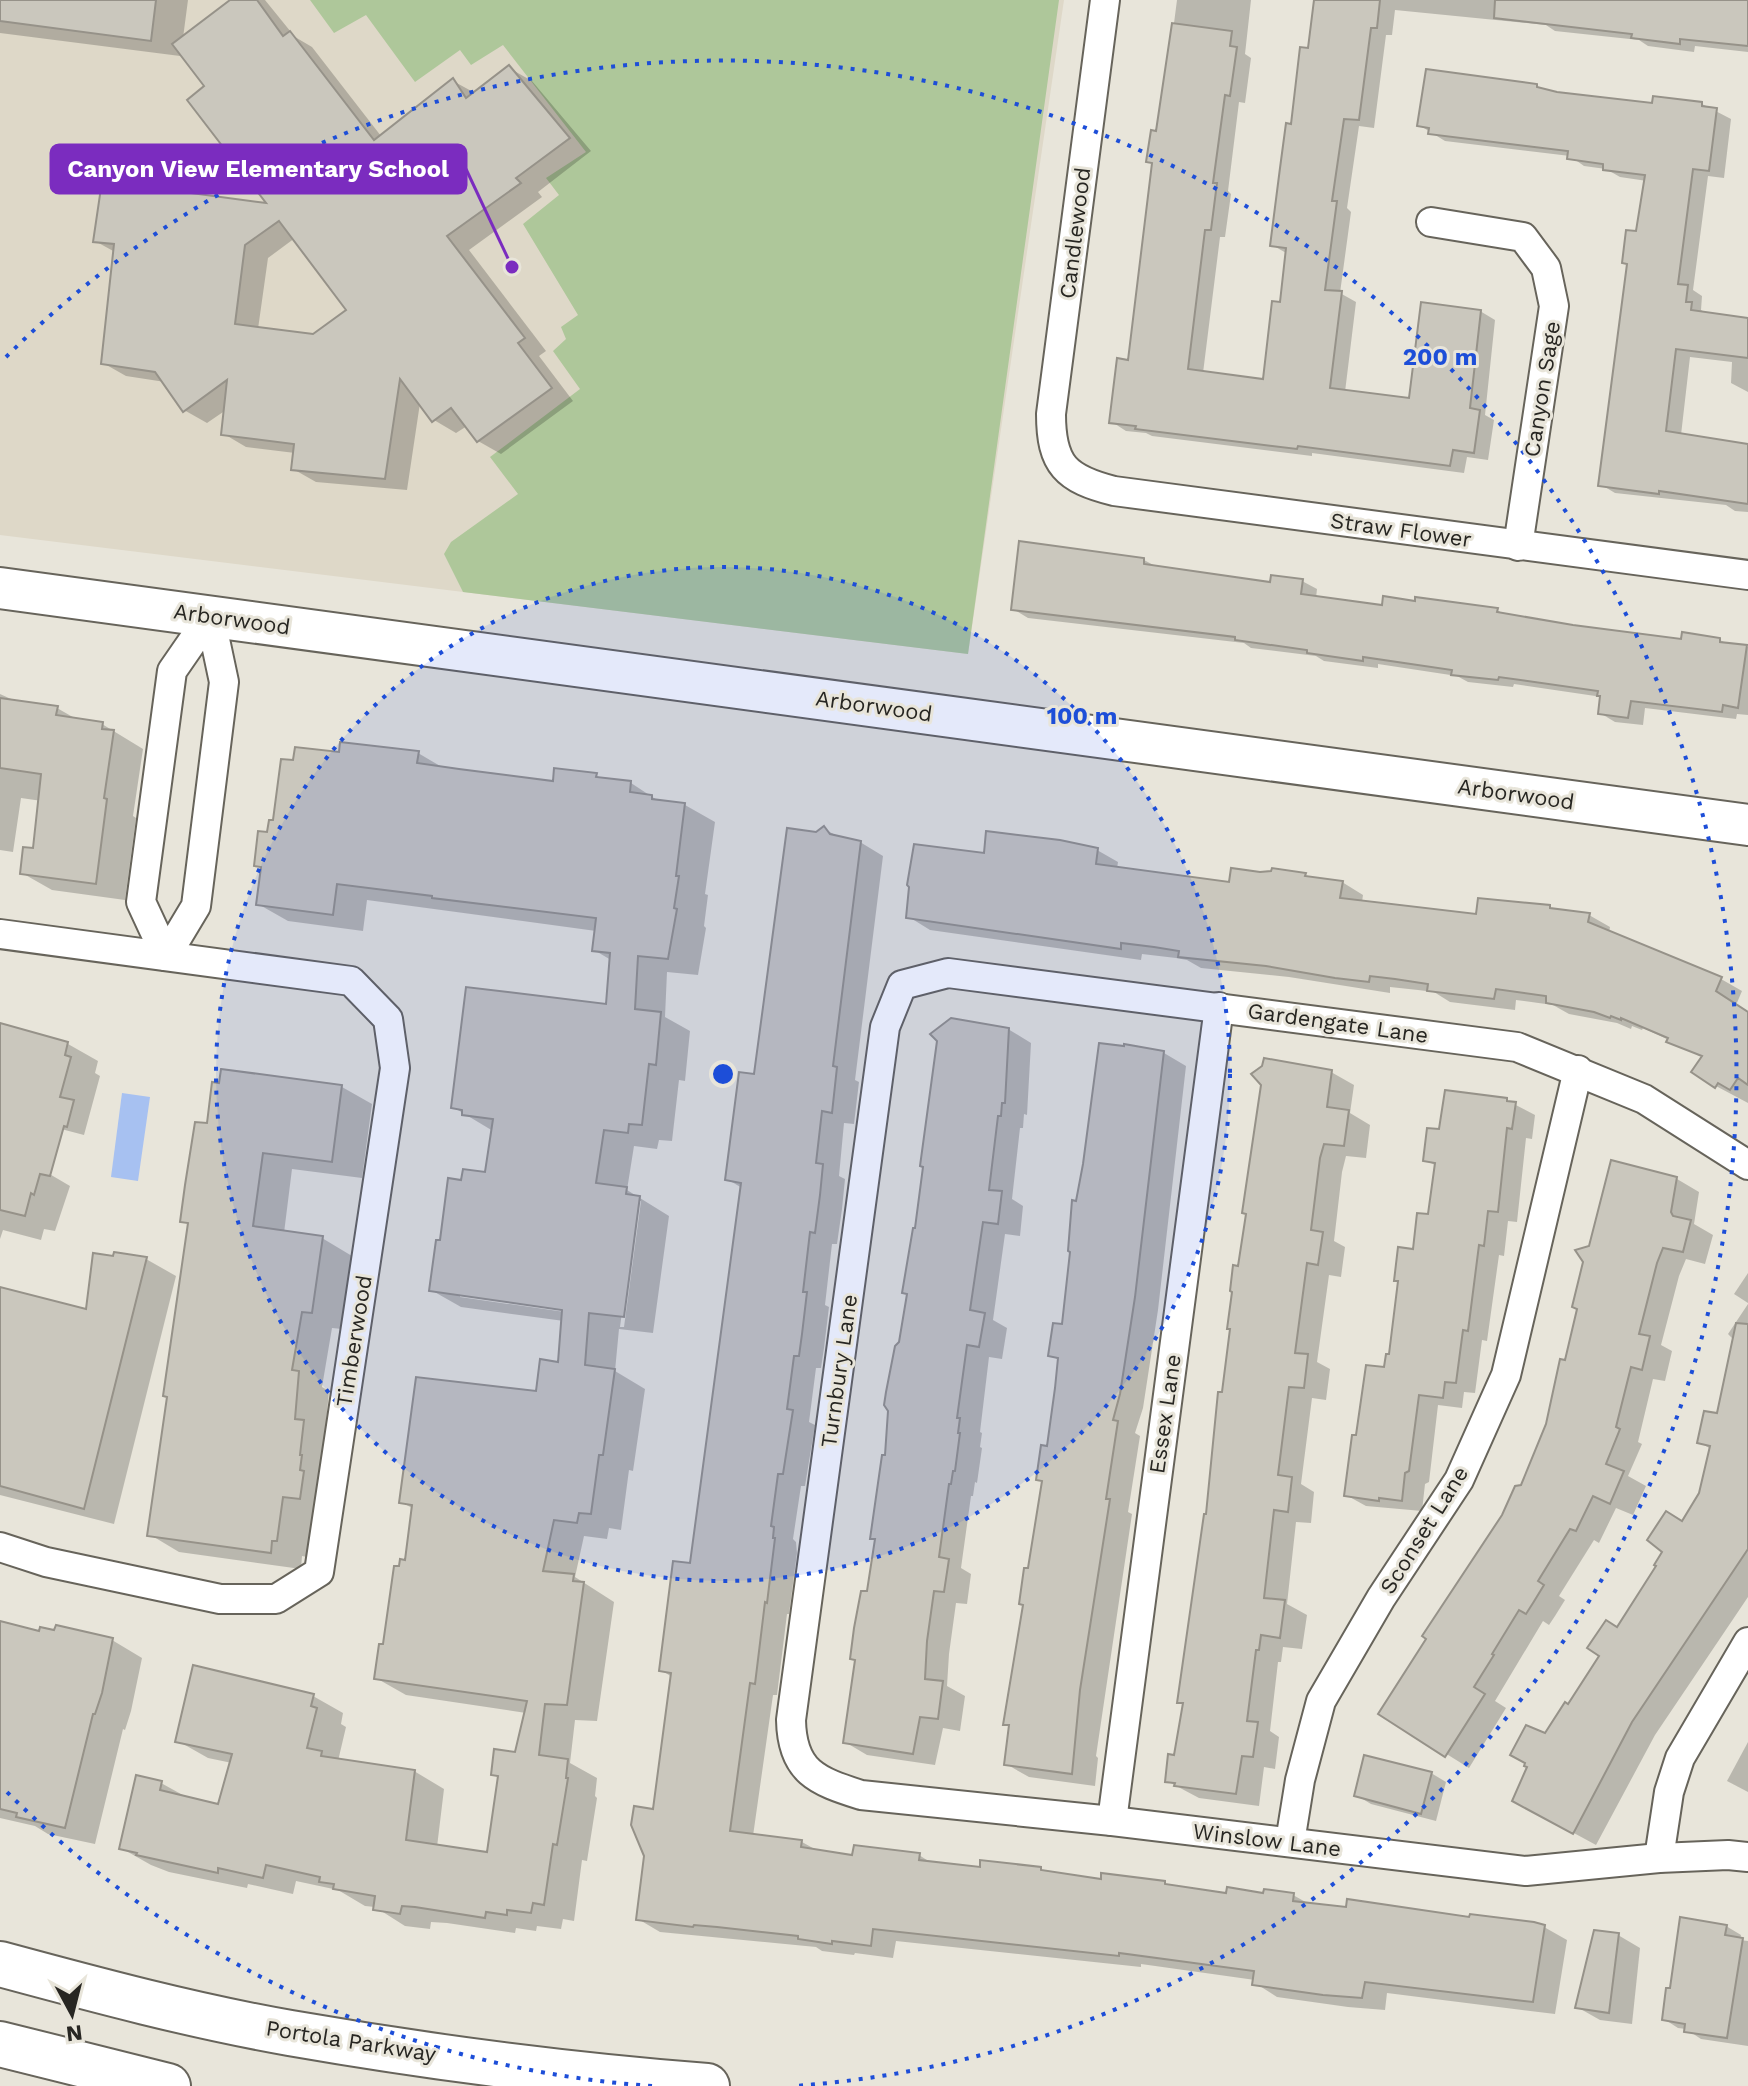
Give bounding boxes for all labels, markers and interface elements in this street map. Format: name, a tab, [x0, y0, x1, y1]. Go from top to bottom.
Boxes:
callout: Canyon View Elementary School	[51, 145, 466, 193]
text: Canyon View Elementary School	[67, 155, 449, 183]
street label: Candlewood	[1055, 166, 1095, 300]
street label: Canyon Sage	[1519, 319, 1565, 459]
text: 200 m	[1403, 343, 1477, 371]
street label: Straw Flower	[1329, 508, 1473, 552]
street label: Arborwood	[172, 598, 292, 640]
street label: Arborwood	[814, 685, 934, 727]
text: 100 m	[1047, 702, 1117, 730]
street label: Arborwood	[1456, 773, 1576, 815]
street label: Gardengate Lane	[1246, 998, 1430, 1048]
centre of rings	[709, 1060, 737, 1088]
street label: Timberwood	[331, 1273, 377, 1409]
street label: Turnbury Lane	[816, 1293, 862, 1449]
street label: Essex Lane	[1144, 1353, 1186, 1475]
street label: Sconset Lane	[1375, 1462, 1473, 1598]
street label: Winslow Lane	[1191, 1819, 1343, 1861]
north arrow	[32, 1974, 112, 2054]
street label: Portola Parkway	[264, 2015, 439, 2067]
text: N	[65, 2020, 84, 2047]

